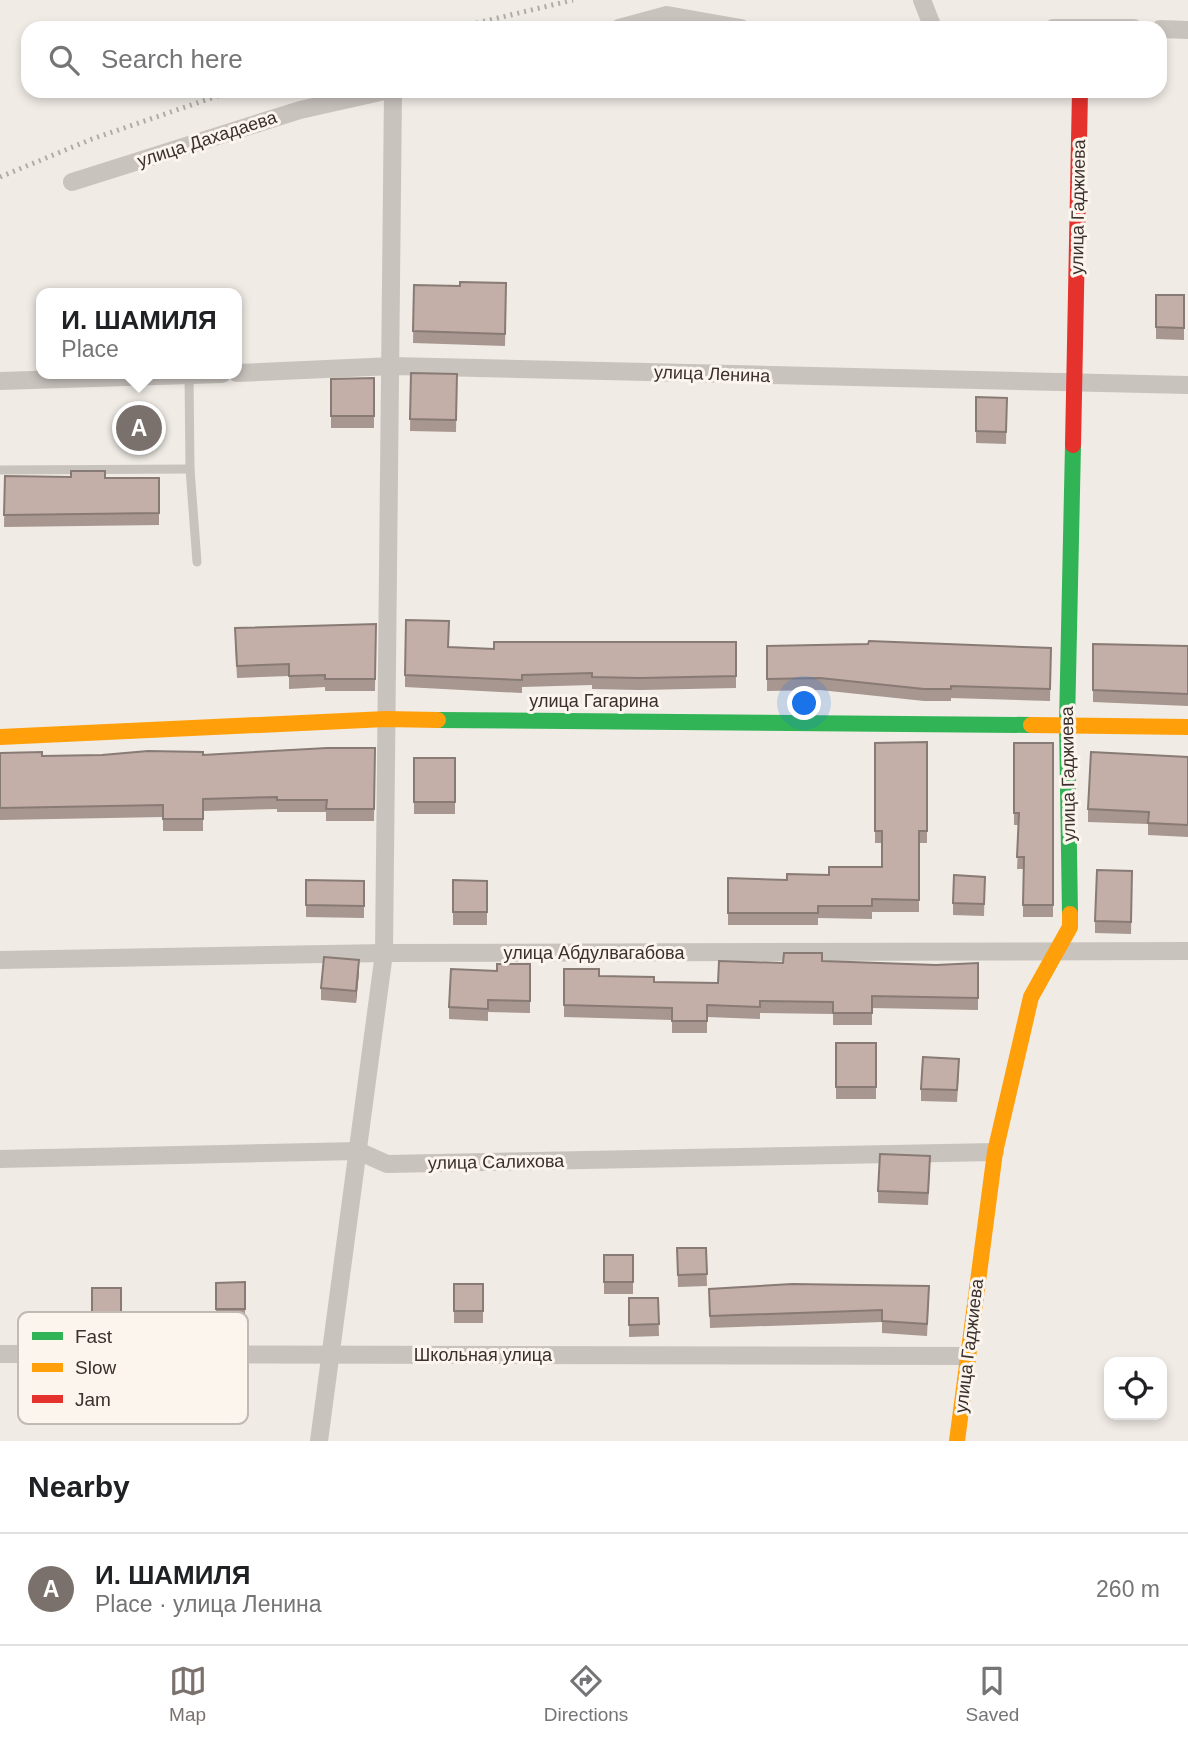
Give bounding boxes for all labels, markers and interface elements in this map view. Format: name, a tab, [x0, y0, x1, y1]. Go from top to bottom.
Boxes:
search box	[21, 21, 1167, 98]
icon: search	[45, 41, 83, 79]
text: Search here	[101, 44, 243, 74]
street label: улица Дахадаева	[135, 107, 280, 171]
street label: улица Гаджиева	[1067, 138, 1089, 275]
popup	[36, 288, 242, 379]
text: И. ШАМИЛЯ	[61, 305, 217, 335]
text: Place	[61, 336, 119, 362]
street label: улица Ленина	[654, 362, 771, 386]
pin: A	[116, 402, 162, 454]
your location	[787, 686, 821, 720]
street label: улица Гагарина	[529, 691, 660, 711]
street label: улица Гаджиева	[1057, 705, 1079, 842]
street label: улица Абдулвагабова	[504, 943, 685, 963]
street label: улица Салихова	[428, 1151, 565, 1173]
street label: улица Гаджиева	[951, 1277, 987, 1414]
legend	[18, 1312, 248, 1424]
text: Fast	[75, 1326, 113, 1347]
street label: Школьная улица	[414, 1345, 553, 1365]
text: Slow	[75, 1357, 116, 1378]
map controls	[1104, 1357, 1167, 1420]
button: locate	[1104, 1357, 1167, 1420]
text: Jam	[75, 1389, 111, 1410]
text: Nearby	[28, 1470, 130, 1503]
text: И. ШАМИЛЯ	[95, 1560, 250, 1590]
text: A	[43, 1576, 59, 1602]
text: 260 m	[1096, 1576, 1160, 1602]
text: Place · улица Ленина	[95, 1591, 322, 1617]
tab: Map	[169, 1662, 207, 1726]
tab: Directions	[544, 1662, 628, 1726]
tab: Saved	[965, 1662, 1019, 1726]

